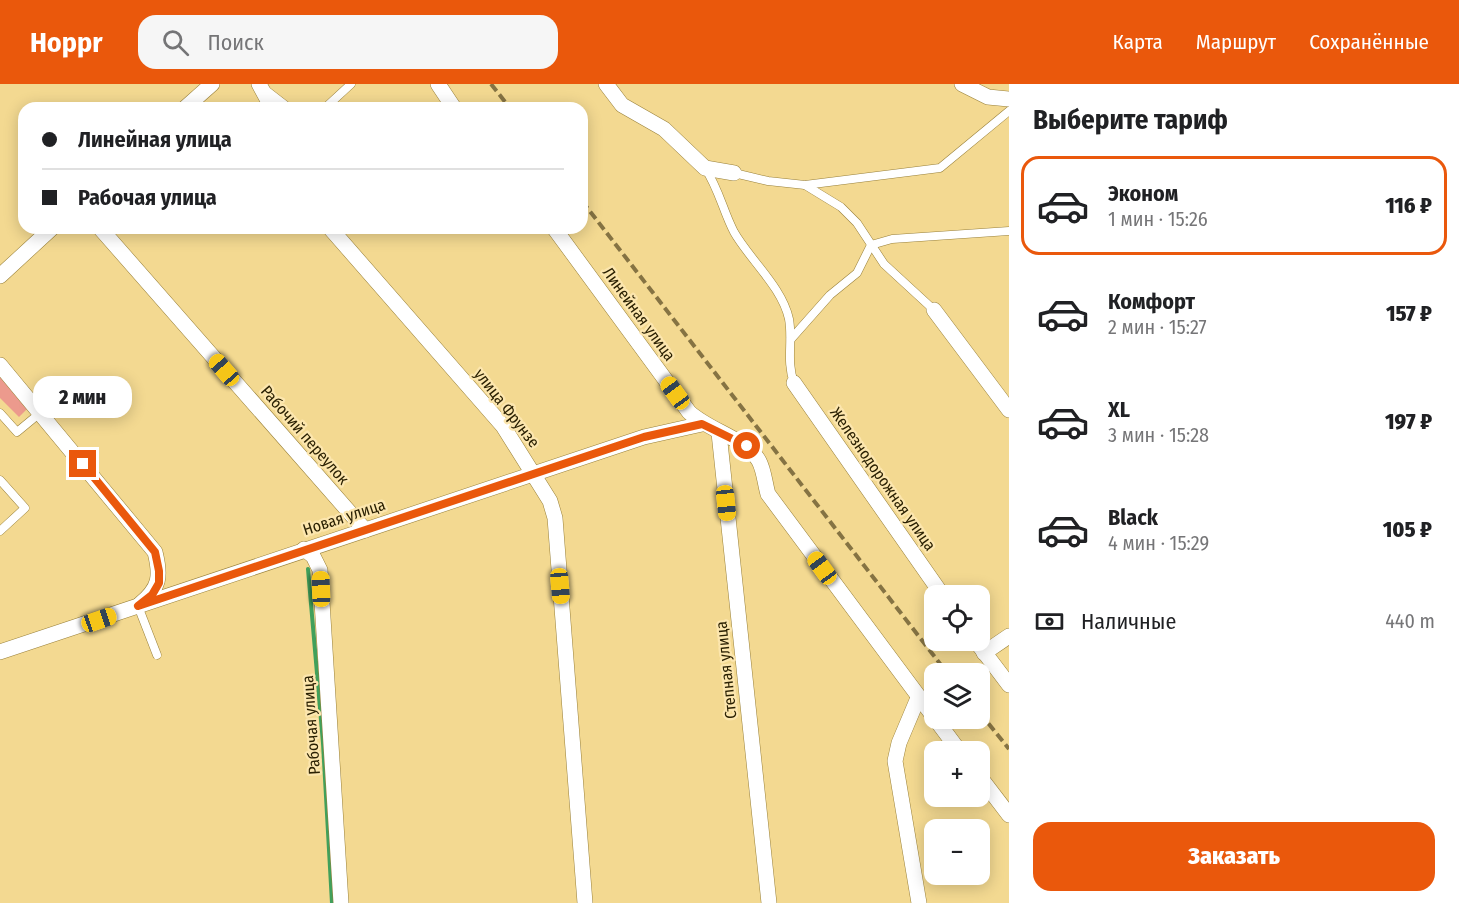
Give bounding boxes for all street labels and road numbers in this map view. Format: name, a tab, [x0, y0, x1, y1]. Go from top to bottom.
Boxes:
street label: Линейная улица	[599, 263, 679, 365]
street label: улица Фрунзе	[470, 365, 544, 451]
street label: Рабочий переулок	[257, 382, 353, 489]
street label: Железнодорожная улица	[826, 404, 940, 554]
street label: Новая улица	[300, 495, 388, 539]
street label: Степная улица	[711, 620, 741, 720]
street label: Рабочая улица	[298, 674, 324, 775]

